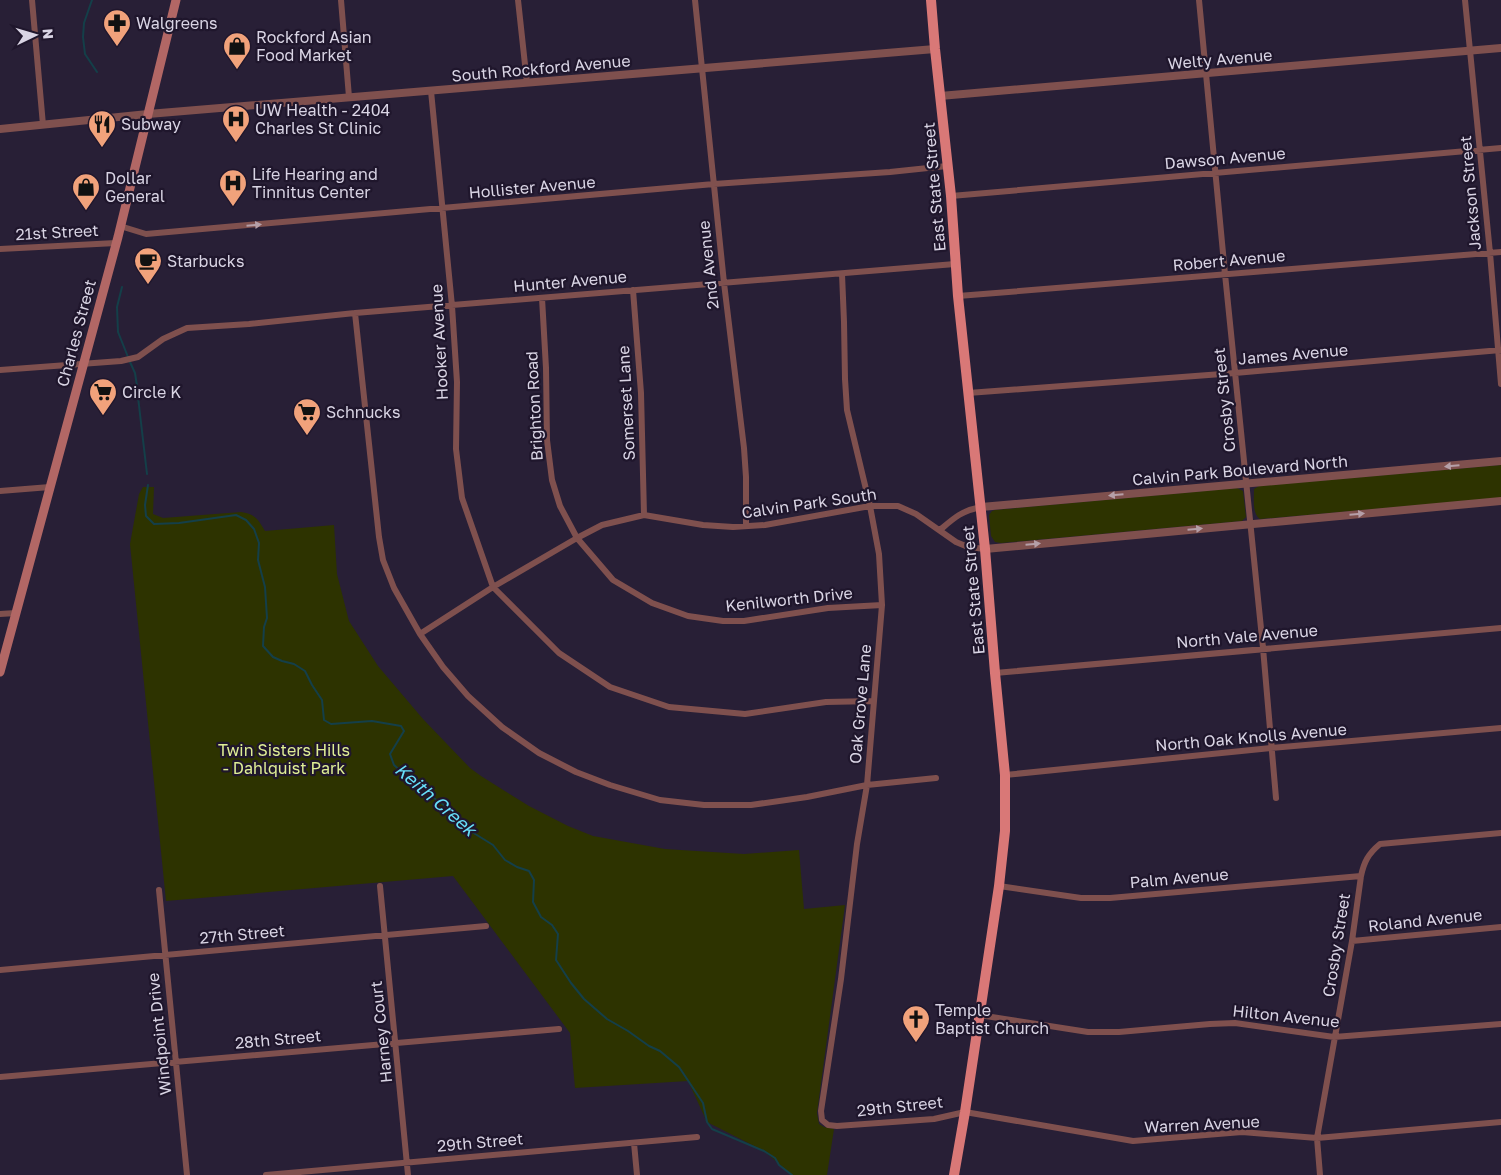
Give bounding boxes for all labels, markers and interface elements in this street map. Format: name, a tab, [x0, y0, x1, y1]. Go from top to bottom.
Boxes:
pharmacy icon: Walgreens	[102, 8, 132, 47]
north arrow	[10, 10, 60, 60]
place label: Walgreens	[136, 13, 218, 33]
place label: Rockford Asian Food Market	[256, 27, 372, 65]
text: N	[40, 28, 57, 40]
shop icon: Rockford Asian Food Market	[222, 31, 252, 70]
street label: Welty Avenue	[1167, 44, 1273, 74]
street label: South Rockford Avenue	[451, 50, 631, 86]
place label: UW Health - 2404 Charles St Clinic	[255, 100, 390, 138]
hospital icon: UW Health - 2404 Charles St Clinic	[221, 104, 251, 143]
restaurant icon: Subway	[87, 109, 117, 148]
place label: Subway	[121, 114, 181, 134]
street label: East State Street	[918, 121, 950, 253]
street label: Jackson Street	[1455, 135, 1485, 251]
street label: Dawson Avenue	[1164, 143, 1286, 173]
place label: Life Hearing and Tinnitus Center	[252, 164, 378, 202]
place label: Dollar General	[105, 168, 165, 206]
hospital icon: Life Hearing and Tinnitus Center	[218, 168, 248, 207]
street label: Hollister Avenue	[468, 171, 596, 203]
shop icon: Dollar General	[71, 172, 101, 211]
street label: 2nd Avenue	[693, 219, 723, 311]
street label: 21st Street	[15, 220, 99, 244]
one-way arrow	[247, 220, 263, 228]
street label: Robert Avenue	[1172, 245, 1286, 275]
cafe icon: Starbucks	[133, 246, 163, 285]
place label: Starbucks	[167, 251, 244, 271]
street label: Hunter Avenue	[512, 266, 628, 296]
street label: Charles Street	[52, 277, 100, 389]
street label: Hooker Avenue	[426, 284, 452, 400]
street label: James Avenue	[1237, 339, 1349, 369]
street label: Somerset Lane	[613, 345, 639, 461]
street label: Crosby Street	[1209, 347, 1239, 453]
street label: Brighton Road	[521, 351, 547, 461]
supermarket icon: Circle K	[88, 377, 118, 416]
place label: Circle K	[122, 382, 181, 402]
supermarket icon: Schnucks	[292, 397, 322, 436]
place label: Schnucks	[326, 402, 401, 422]
street label: Calvin Park Boulevard North	[1131, 451, 1349, 489]
one-way arrow	[1444, 462, 1460, 470]
street label: Calvin Park South	[740, 484, 878, 522]
one-way arrow	[1108, 491, 1124, 499]
one-way arrow	[1349, 510, 1365, 518]
street label: East State Street	[957, 524, 989, 656]
one-way arrow	[1187, 525, 1203, 533]
one-way arrow	[1025, 540, 1041, 548]
street label: Kenilworth Drive	[724, 582, 854, 616]
street label: North Vale Avenue	[1175, 620, 1319, 652]
street label: Oak Grove Lane	[845, 643, 875, 765]
street label: North Oak Knolls Avenue	[1154, 719, 1348, 755]
park label: Twin Sisters Hills - Dahlquist Park	[218, 740, 350, 778]
water label: Keith Creek	[391, 758, 482, 841]
street label: Palm Avenue	[1129, 864, 1229, 892]
street label: Crosby Street	[1318, 892, 1354, 998]
street label: Roland Avenue	[1367, 904, 1483, 936]
street label: 27th Street	[199, 920, 285, 948]
street label: Windpoint Drive	[143, 972, 175, 1096]
street label: Harney Court	[366, 980, 396, 1084]
place label: Temple Baptist Church	[935, 1000, 1049, 1038]
street label: Hilton Avenue	[1231, 1000, 1341, 1032]
church icon: Temple Baptist Church	[901, 1004, 931, 1043]
street label: 28th Street	[234, 1025, 322, 1053]
street label: 29th Street	[856, 1092, 944, 1120]
street label: Warren Avenue	[1144, 1111, 1260, 1137]
street label: 29th Street	[436, 1128, 524, 1156]

